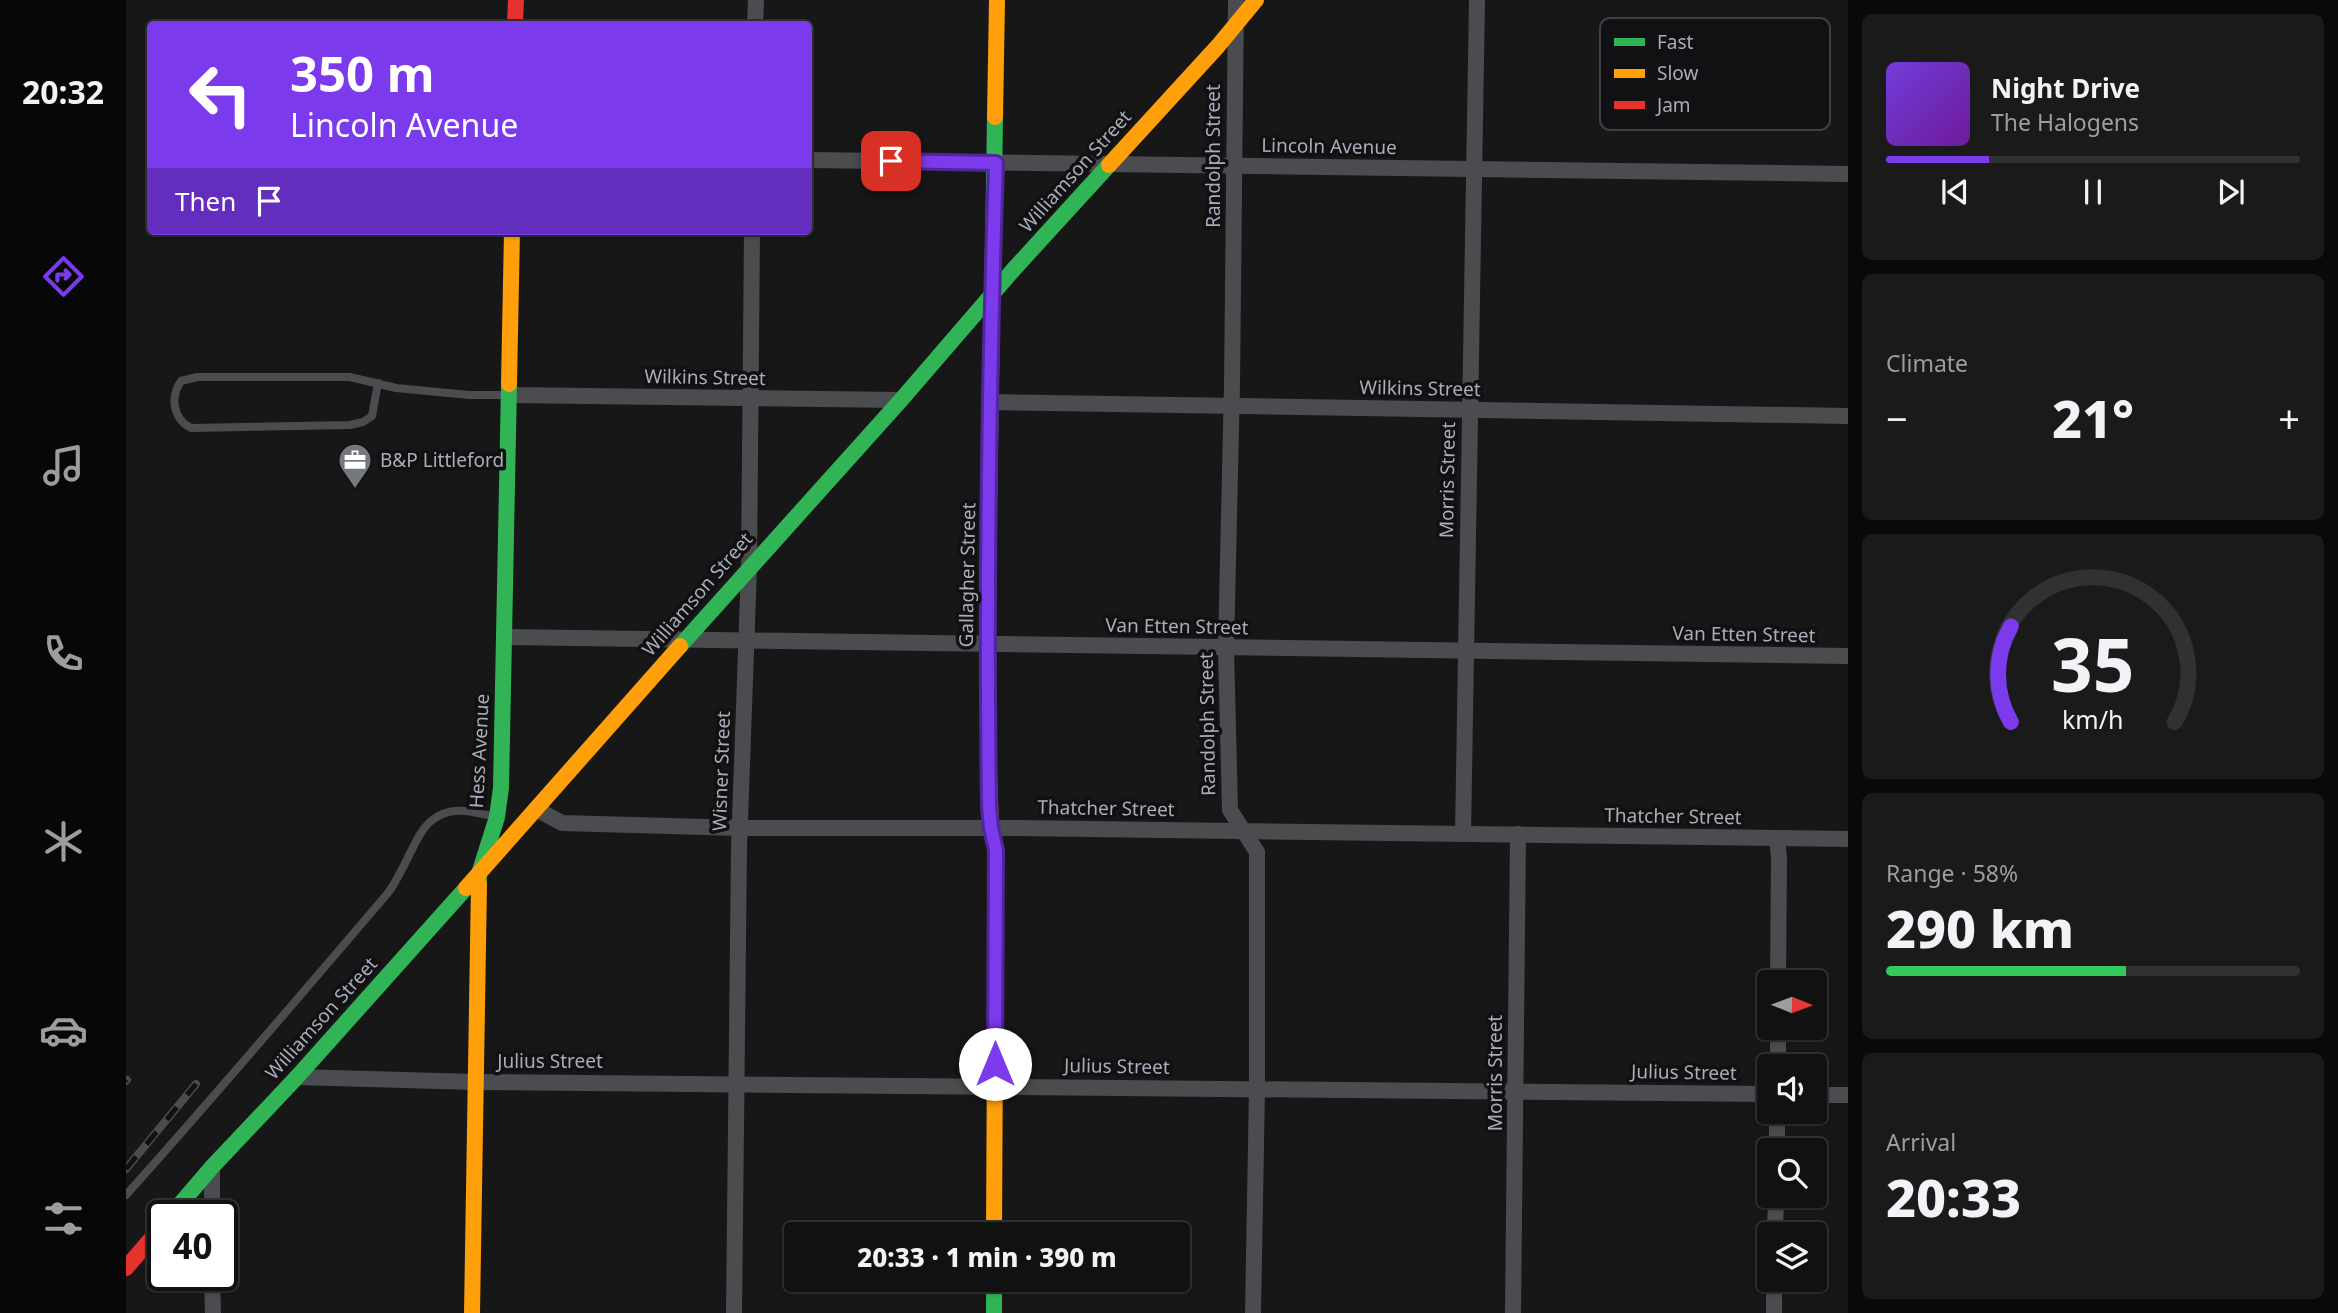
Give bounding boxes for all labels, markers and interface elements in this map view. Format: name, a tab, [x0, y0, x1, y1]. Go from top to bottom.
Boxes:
legend	[1600, 18, 1830, 130]
text: Fast	[1657, 29, 1694, 55]
text: 350 m	[290, 40, 435, 106]
icon: left	[175, 49, 266, 140]
text: Slow	[1657, 60, 1698, 86]
text: 20:32	[22, 70, 104, 113]
text: Night Drive	[1991, 70, 2140, 106]
street label: Randolph Street	[1200, 84, 1226, 228]
text: Jam	[1655, 92, 1691, 118]
text: Lincoln Avenue	[290, 103, 518, 146]
street label: Williamson Street	[1013, 104, 1137, 238]
text: The Halogens	[1991, 106, 2139, 138]
pin	[861, 131, 921, 191]
street label: Lincoln Avenue	[1261, 132, 1397, 160]
icon: arrive	[872, 142, 910, 180]
icon: previous	[1936, 173, 1974, 211]
icon: pause	[2074, 173, 2112, 211]
icon: next	[2212, 173, 2250, 211]
icon: arrive	[250, 182, 288, 220]
text: Then	[175, 183, 236, 219]
icon: directions	[39, 252, 88, 301]
text: Climate	[1886, 347, 1968, 379]
street label: Wilkins Street	[644, 363, 766, 391]
street label: Wilkins Street	[1359, 374, 1481, 402]
text: 21°	[2052, 382, 2134, 453]
text: −	[1886, 392, 1908, 444]
text: +	[2278, 392, 2300, 444]
street label: Morris Street	[1433, 421, 1461, 538]
icon: music	[39, 441, 88, 490]
office icon: B&P Littleford	[336, 441, 374, 490]
place label: B&P Littleford	[380, 447, 504, 473]
street label: Gallagher Street	[953, 502, 981, 648]
street label: Williamson Street	[636, 526, 758, 661]
street label: Van Etten Street	[1105, 612, 1249, 640]
text: 35	[2051, 615, 2135, 714]
street label: Van Etten Street	[1672, 620, 1816, 648]
icon: phone	[39, 629, 88, 678]
street label: Randolph Street	[1193, 652, 1221, 796]
street label: Hess Avenue	[463, 693, 495, 809]
text: km/h	[2062, 702, 2124, 736]
street label: Wisner Street	[706, 710, 736, 831]
street label: Thatcher Street	[1037, 794, 1175, 822]
street label: Thatcher Street	[1604, 802, 1742, 830]
icon: climate	[39, 817, 88, 866]
text: Range · 58%	[1886, 857, 2018, 889]
text: 290 km	[1886, 892, 2074, 963]
street label: Williamson Street	[259, 951, 383, 1085]
north arrow	[1757, 970, 1827, 1040]
map controls	[1757, 970, 1827, 1292]
icon: car	[39, 1006, 88, 1055]
street label: Morris Street	[1482, 1015, 1508, 1131]
position arrow	[958, 1027, 1032, 1101]
street label: Julius Street	[495, 1048, 603, 1074]
street label: Julius Street	[1062, 1052, 1170, 1080]
button: sound	[1757, 1054, 1827, 1124]
street label: Julius Street	[1629, 1058, 1737, 1086]
text: Arrival	[1886, 1126, 1956, 1158]
button: search	[1757, 1138, 1827, 1208]
text: 20:33	[1886, 1161, 2021, 1232]
icon: filters	[39, 1194, 88, 1243]
speed limit sign: 40	[147, 1200, 238, 1291]
button: layers	[1757, 1222, 1827, 1292]
text: 20:33 · 1 min · 390 m	[857, 1239, 1117, 1275]

